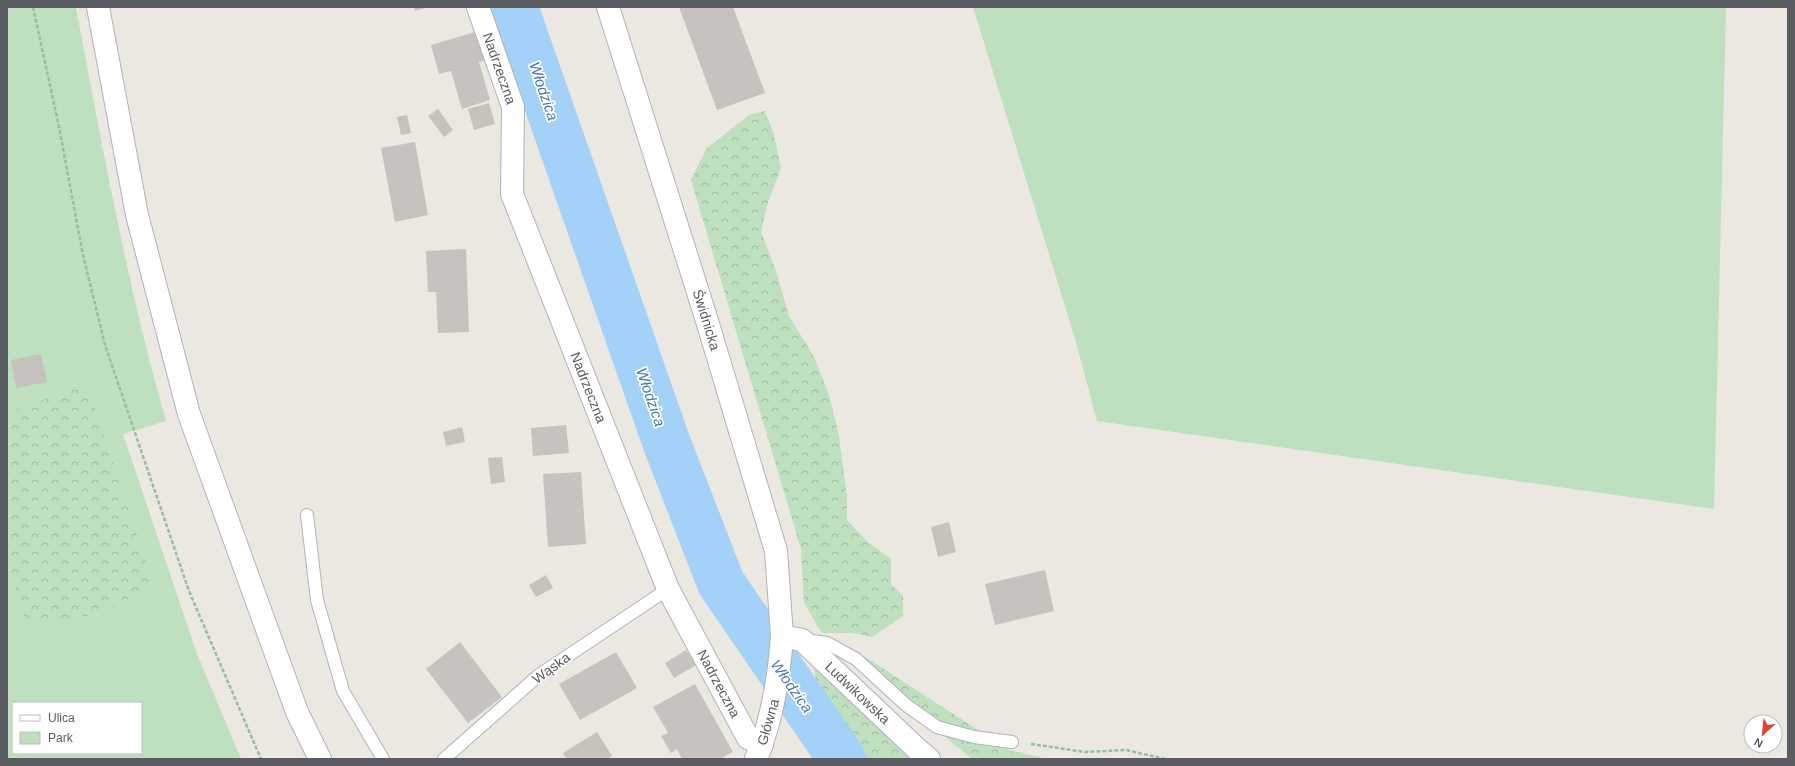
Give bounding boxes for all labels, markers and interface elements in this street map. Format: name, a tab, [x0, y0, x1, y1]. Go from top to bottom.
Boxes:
street label: Nadrzeczna	[480, 30, 519, 106]
water label: Włodzica	[526, 59, 562, 123]
street label: Świdnicka	[690, 287, 724, 353]
street label: Nadrzeczna	[567, 350, 610, 425]
water label: Włodzica	[633, 365, 669, 429]
street label: Nadrzeczna	[694, 647, 744, 720]
street label: Wąska	[529, 649, 573, 687]
water label: Włodzica	[768, 656, 816, 716]
street label: Ludwikowska	[822, 658, 893, 727]
street label: Główna	[754, 697, 782, 747]
legend	[12, 702, 142, 754]
text: Ulica	[48, 711, 75, 725]
north arrow	[1743, 714, 1783, 754]
text: Park	[48, 731, 74, 745]
text: N	[1752, 736, 1765, 750]

